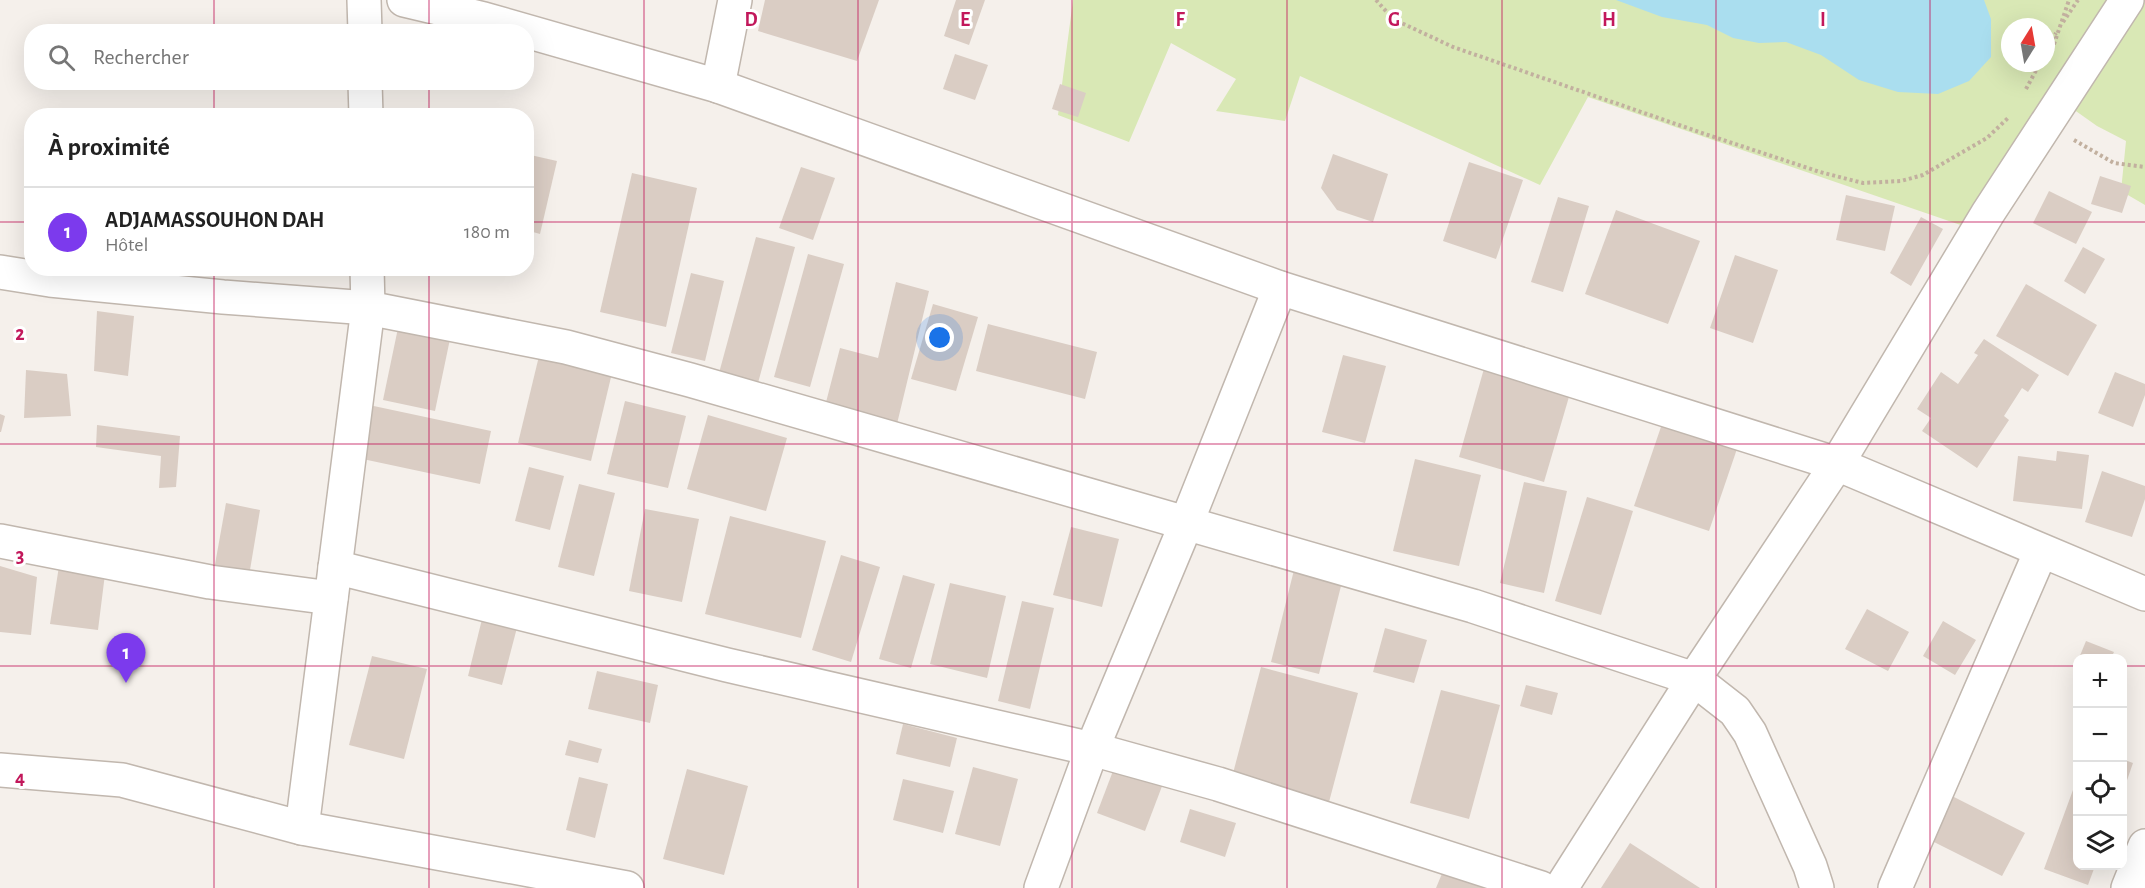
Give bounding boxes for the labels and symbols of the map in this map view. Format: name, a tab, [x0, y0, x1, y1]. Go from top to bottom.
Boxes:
text: D	[744, 10, 758, 30]
text: E	[960, 10, 970, 30]
text: F	[1175, 10, 1185, 30]
text: G	[1388, 10, 1400, 30]
text: H	[1602, 10, 1616, 30]
text: I	[1820, 10, 1826, 30]
north arrow	[2001, 18, 2055, 72]
your location	[925, 323, 954, 352]
text: 2	[15, 324, 25, 344]
text: 3	[16, 546, 24, 566]
pin: 1	[106, 634, 146, 683]
text: 4	[15, 768, 25, 788]

